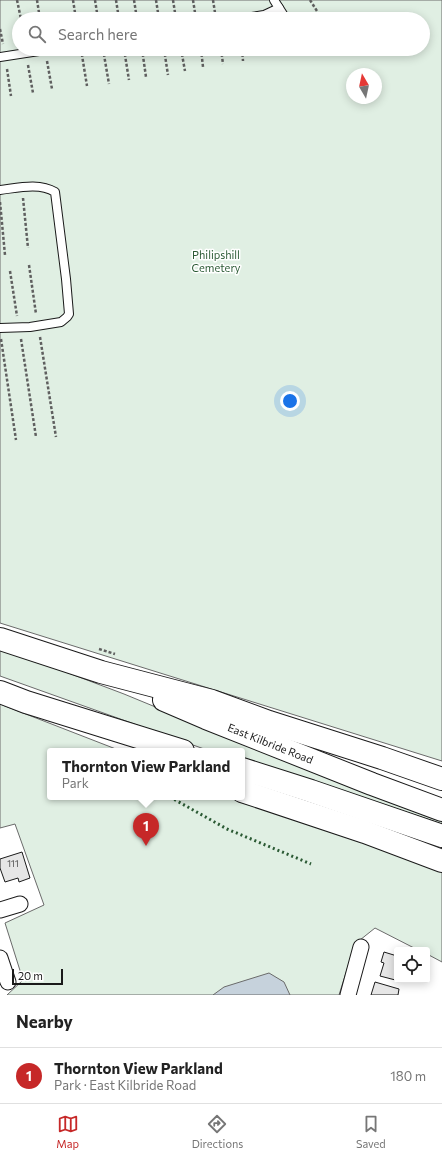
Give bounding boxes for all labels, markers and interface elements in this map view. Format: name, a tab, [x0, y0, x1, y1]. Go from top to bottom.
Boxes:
search box	[12, 12, 430, 56]
icon: search	[26, 23, 48, 45]
text: Search here	[58, 25, 137, 43]
north arrow	[346, 68, 382, 104]
park label: Philipshill Cemetery	[192, 248, 241, 274]
your location	[280, 391, 300, 411]
street label: East Kilbride Road	[226, 720, 315, 766]
popup	[47, 748, 245, 800]
text: Thornton View Parkland	[62, 757, 230, 775]
text: Park	[62, 775, 89, 791]
pin: 1	[133, 813, 159, 846]
house number: 111	[7, 858, 19, 869]
map controls	[394, 947, 430, 983]
button: locate	[394, 947, 430, 983]
scale bar	[12, 967, 63, 986]
text: 20 m	[18, 969, 43, 982]
text: Nearby	[16, 1011, 73, 1032]
text: Thornton View Parkland	[54, 1059, 223, 1077]
text: 1	[26, 1068, 32, 1084]
text: 180 m	[390, 1068, 426, 1084]
text: Park · East Kilbride Road	[54, 1077, 196, 1093]
tab: Map	[56, 1113, 79, 1150]
tab: Directions	[192, 1113, 243, 1150]
tab: Saved	[356, 1113, 386, 1150]

